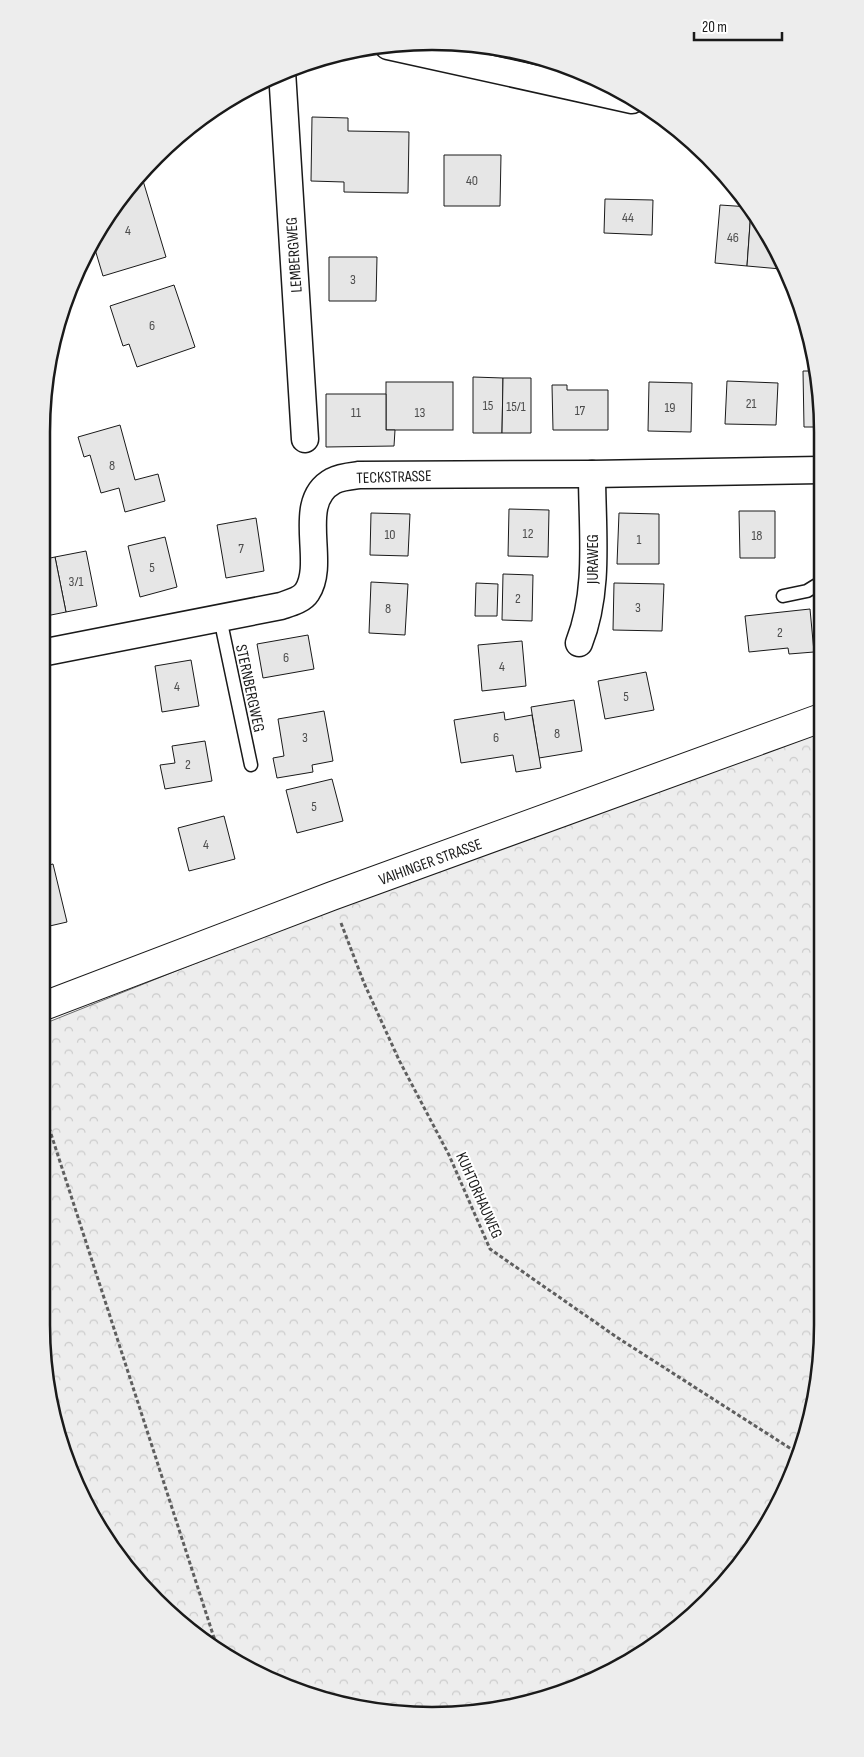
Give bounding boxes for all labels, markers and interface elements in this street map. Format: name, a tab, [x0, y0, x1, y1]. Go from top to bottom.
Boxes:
scale bar	[694, 10, 782, 42]
text: 20 m	[702, 18, 727, 37]
house number: 40	[466, 172, 478, 189]
house number: 44	[622, 209, 634, 226]
street label: LEMBERGWEG	[282, 216, 307, 293]
house number: 4	[125, 222, 131, 239]
house number: 46	[727, 229, 739, 246]
house number: 3	[350, 271, 356, 288]
house number: 6	[149, 317, 155, 334]
house number: 21	[746, 395, 756, 412]
house number: 15	[483, 397, 494, 414]
house number: 15/1	[506, 398, 526, 415]
house number: 19	[664, 399, 676, 416]
house number: 17	[575, 402, 586, 419]
house number: 11	[351, 404, 361, 421]
house number: 13	[415, 404, 426, 421]
house number: 8	[109, 457, 115, 474]
street label: TECKSTRASSE	[356, 467, 432, 488]
house number: 12	[523, 525, 534, 542]
house number: 10	[384, 526, 396, 543]
house number: 18	[751, 527, 763, 544]
house number: 1	[637, 531, 642, 548]
street label: JURAWEG	[584, 534, 603, 585]
house number: 7	[238, 540, 244, 557]
house number: 5	[149, 559, 155, 576]
house number: 3/1	[69, 573, 84, 590]
house number: 2	[515, 590, 521, 607]
house number: 3	[635, 599, 641, 616]
house number: 8	[385, 600, 391, 617]
house number: 2	[777, 624, 783, 641]
street label: STERNBERGWEG	[231, 643, 268, 734]
house number: 6	[283, 649, 289, 666]
house number: 4	[499, 658, 505, 675]
house number: 4	[174, 678, 180, 695]
house number: 5	[623, 688, 629, 705]
house number: 8	[554, 725, 560, 742]
house number: 3	[302, 729, 308, 746]
house number: 6	[493, 729, 499, 746]
house number: 2	[185, 756, 191, 773]
house number: 5	[311, 798, 317, 815]
street label: VAIHINGER STRASSE	[376, 835, 485, 890]
house number: 4	[203, 836, 209, 853]
street label: KUHTORHAUWEG	[451, 1150, 506, 1242]

